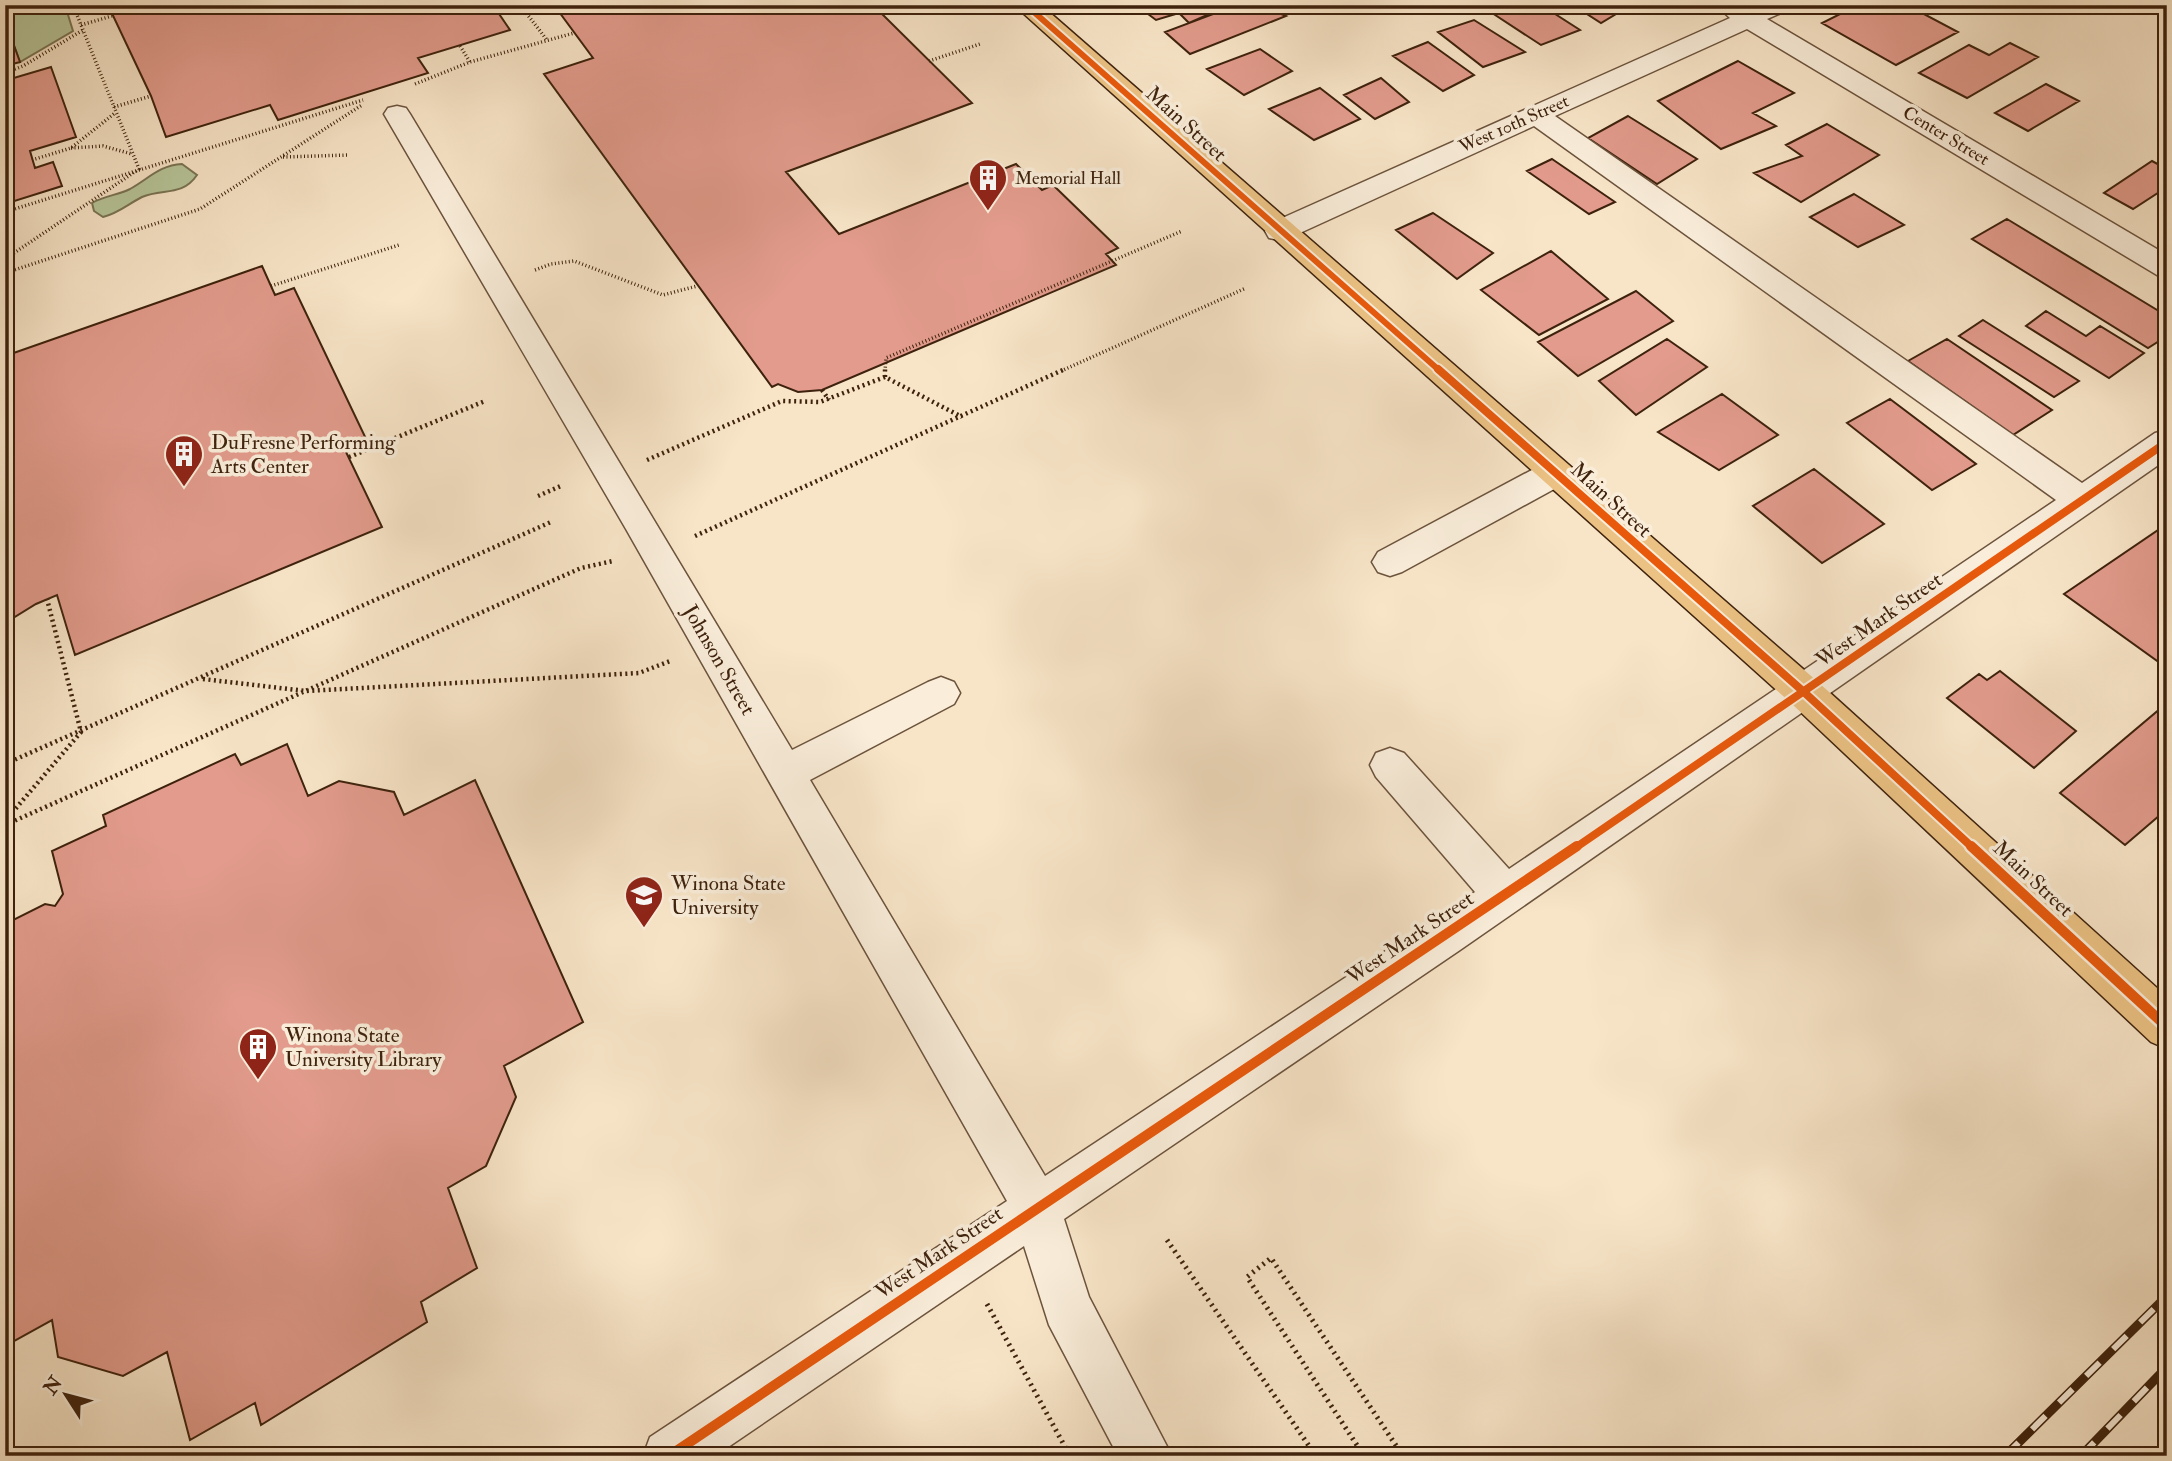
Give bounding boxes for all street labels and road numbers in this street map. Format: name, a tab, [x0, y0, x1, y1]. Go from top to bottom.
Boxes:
street label: Main Street	[1140, 80, 1232, 168]
street label: West 10th Street	[1455, 89, 1573, 159]
street label: Center Street	[1898, 101, 1994, 171]
street label: Main Street	[1565, 456, 1657, 544]
street label: West Mark Street	[1810, 566, 1948, 674]
street label: Johnson Street	[676, 599, 762, 720]
street label: Main Street	[1987, 835, 2079, 923]
street label: West Mark Street	[1340, 885, 1479, 991]
street label: West Mark Street	[869, 1200, 1008, 1306]

